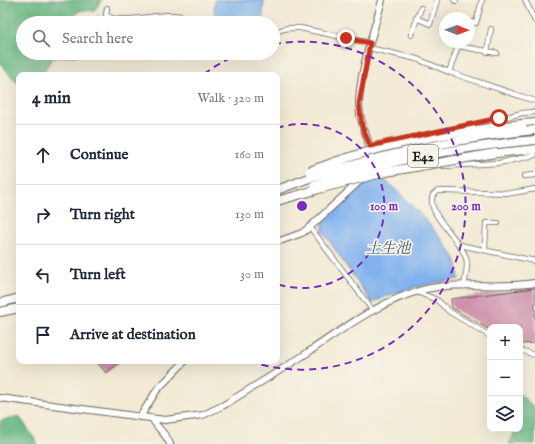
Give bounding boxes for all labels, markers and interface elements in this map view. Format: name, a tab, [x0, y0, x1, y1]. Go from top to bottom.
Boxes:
north arrow	[439, 12, 475, 48]
search box	[16, 16, 280, 60]
icon: search	[30, 27, 52, 49]
text: Search here	[62, 29, 133, 48]
route end	[337, 29, 355, 47]
text: 4 min	[32, 88, 71, 109]
text: Walk · 320 m	[198, 90, 264, 107]
route start	[490, 109, 508, 127]
icon: ahead	[32, 144, 54, 166]
text: Continue	[70, 145, 128, 164]
road number: E42	[408, 145, 438, 167]
text: 160 m	[234, 146, 264, 163]
centre of rings	[295, 199, 309, 213]
text: 100 m	[370, 199, 399, 214]
text: 200 m	[451, 199, 481, 214]
icon: right	[32, 204, 54, 226]
text: Turn right	[70, 205, 135, 224]
text: 130 m	[235, 206, 264, 223]
water label: 土生池	[365, 239, 412, 258]
icon: left	[32, 264, 54, 286]
text: Turn left	[70, 265, 126, 284]
text: 30 m	[240, 266, 264, 283]
icon: arrive	[32, 324, 54, 346]
map controls	[487, 324, 523, 432]
button: +	[487, 324, 523, 360]
text: Arrive at destination	[70, 325, 196, 344]
button: −	[487, 360, 523, 396]
button: layers	[487, 396, 523, 432]

